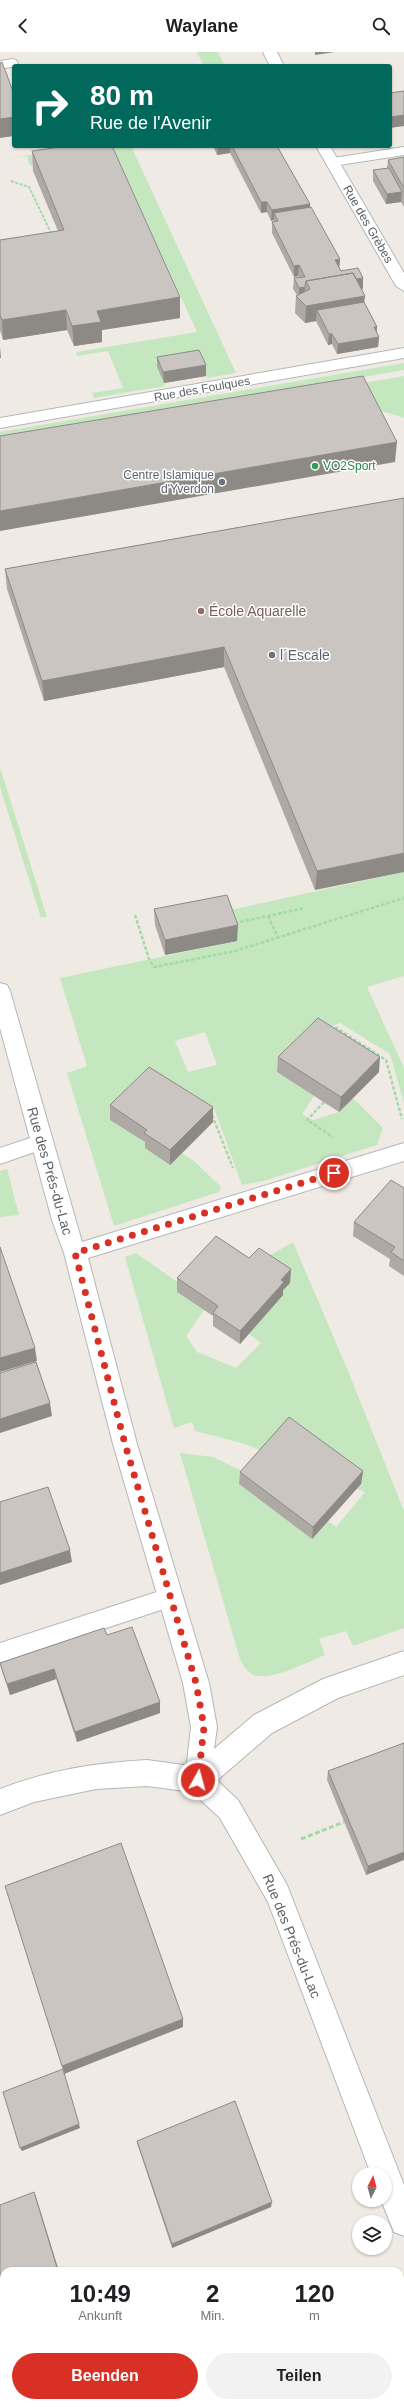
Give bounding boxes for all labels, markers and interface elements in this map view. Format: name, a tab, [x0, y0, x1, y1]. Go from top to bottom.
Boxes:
icon: back	[12, 15, 34, 37]
icon: search	[370, 15, 392, 37]
text: Waylane	[166, 16, 238, 36]
icon: right	[24, 80, 76, 132]
text: 80 m	[90, 80, 154, 111]
text: Rue de l'Avenir	[90, 113, 211, 133]
street label: Rue des Grèbes	[340, 183, 396, 265]
street label: Rue des Foulques	[153, 374, 251, 404]
place label: VO2Sport	[323, 459, 376, 473]
marker: VO2Sport	[310, 461, 320, 471]
place label: Centre Islamique d'Yverdon	[123, 468, 214, 496]
marker: Centre Islamique d'Yverdon	[217, 477, 227, 487]
place label: École Aquarelle	[209, 603, 307, 619]
marker: École Aquarelle	[196, 606, 206, 616]
place label: l´Escale	[280, 647, 330, 663]
marker: l´Escale	[267, 650, 277, 660]
street label: Rue des Prés-du-Lac	[24, 1105, 76, 1237]
pin	[317, 1156, 351, 1190]
icon: arrive	[323, 1162, 345, 1184]
position arrow	[177, 1759, 219, 1801]
street label: Rue des Prés-du-Lac	[260, 1872, 324, 2000]
north arrow	[352, 2167, 392, 2207]
map controls	[352, 2167, 392, 2255]
button: layers	[352, 2215, 392, 2255]
text: 10:49	[70, 2280, 131, 2307]
text: 2	[206, 2280, 219, 2307]
text: 120	[294, 2280, 335, 2307]
text: Ankunft	[78, 2308, 122, 2323]
text: Min.	[200, 2308, 225, 2323]
text: m	[309, 2308, 320, 2323]
button: Beenden	[12, 2353, 198, 2399]
button: Teilen	[206, 2353, 392, 2399]

